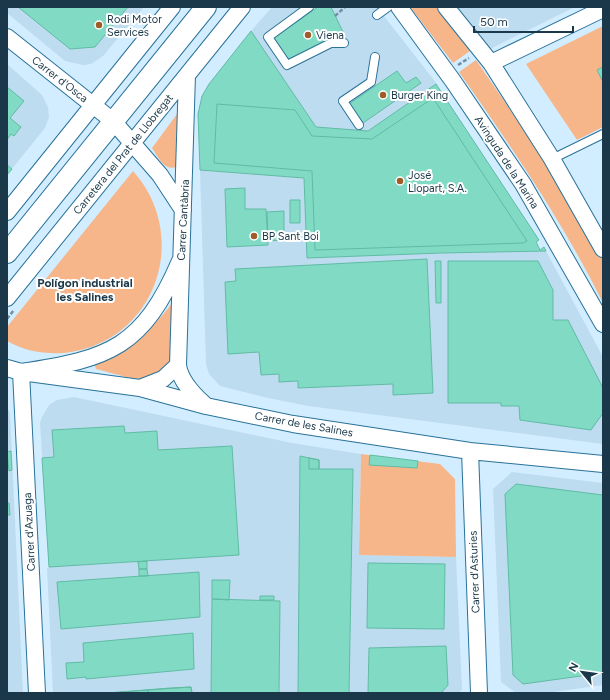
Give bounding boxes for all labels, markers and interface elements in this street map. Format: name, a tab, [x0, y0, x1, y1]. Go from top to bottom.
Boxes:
scale bar	[474, 8, 573, 34]
place label: Rodi Motor Services	[107, 13, 162, 39]
text: 50 m	[480, 15, 508, 29]
marker: Rodi Motor Services	[94, 20, 104, 30]
place label: Viena	[316, 29, 344, 42]
marker: Viena	[303, 30, 313, 40]
street label: Carrer d'Osca	[29, 54, 90, 105]
place label: Burger King	[391, 89, 448, 102]
marker: Burger King	[378, 90, 388, 100]
street label: Carretera del Prat de Llobregat	[71, 91, 176, 217]
street label: Avinguda de la Marina	[472, 113, 541, 211]
place label: José Llopart, S.A.	[408, 169, 467, 195]
marker: José Llopart, S.A.	[395, 176, 405, 186]
street label: Carrer Cantàbria	[175, 179, 192, 261]
place label: BP Sant Boi	[262, 230, 319, 243]
marker: BP Sant Boi	[249, 231, 259, 241]
district label: Polígon industrial les Salines	[37, 276, 133, 304]
street label: Carrer de les Salines	[254, 409, 354, 440]
street label: Carrer d'Azuaga	[21, 492, 38, 572]
street label: Carrer d'Asturies	[467, 531, 482, 613]
north arrow	[562, 652, 602, 692]
text: N	[566, 661, 581, 674]

